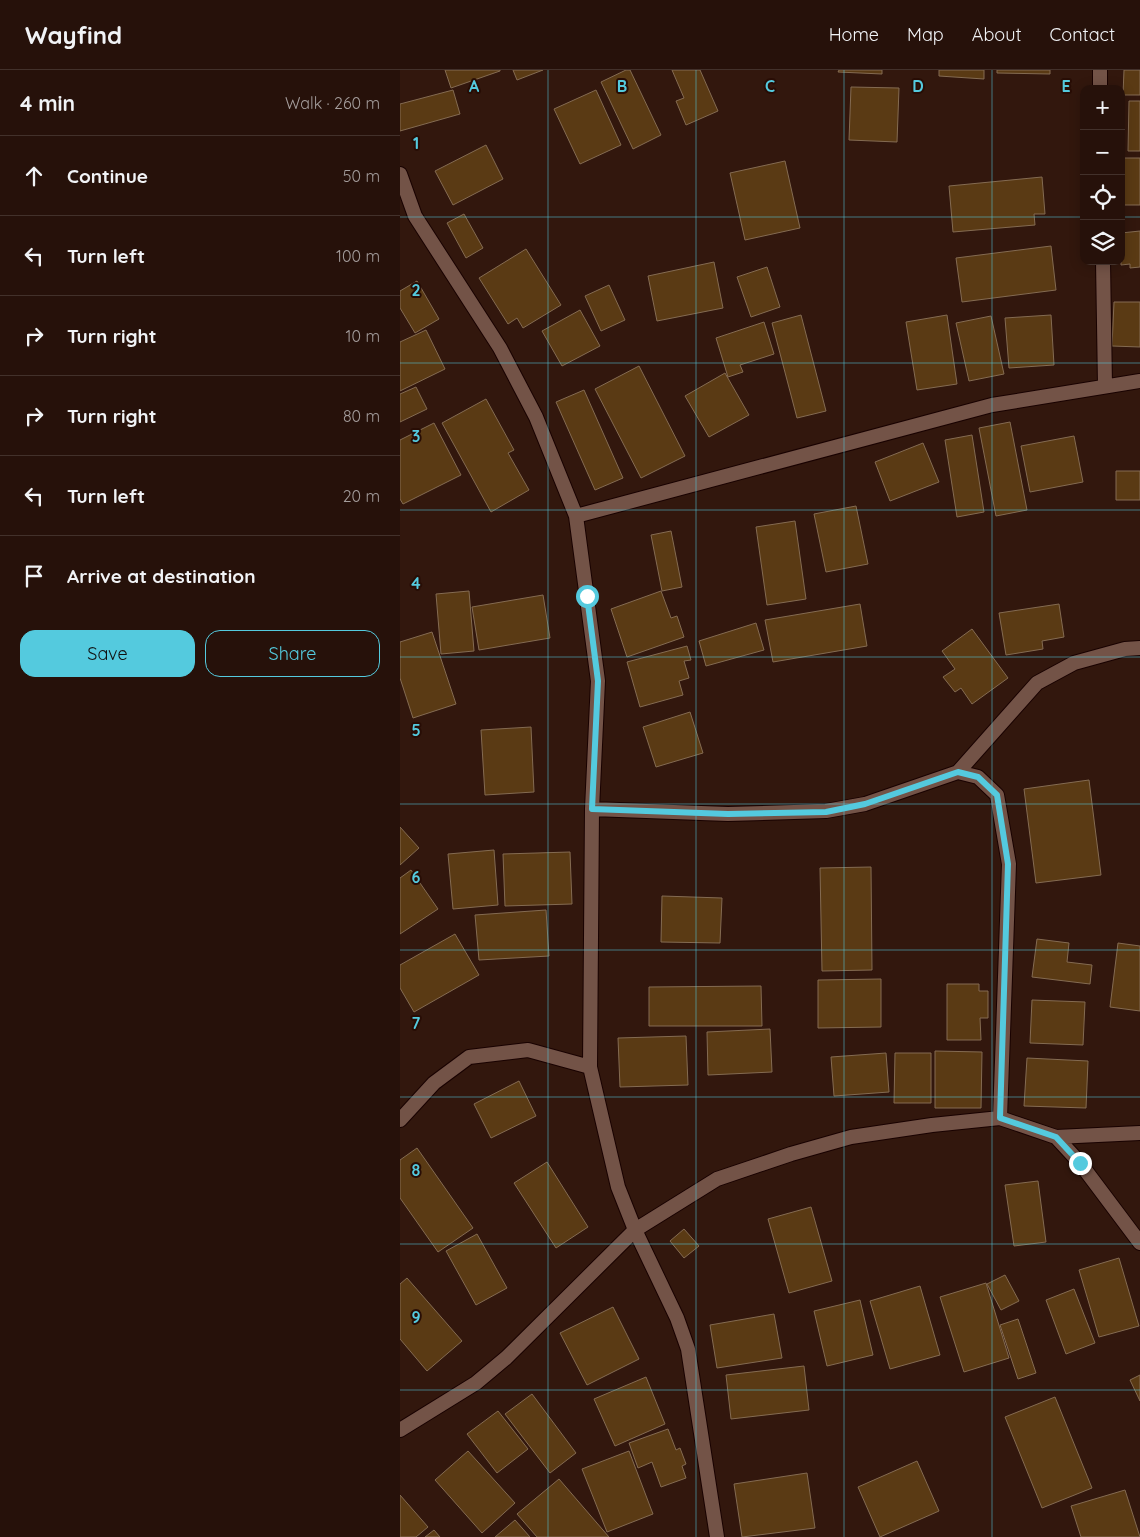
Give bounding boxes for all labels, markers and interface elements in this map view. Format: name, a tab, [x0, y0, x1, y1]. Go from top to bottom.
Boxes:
text: Wayfind	[25, 20, 122, 50]
text: Home	[829, 23, 879, 46]
text: Map	[907, 23, 944, 46]
text: About	[972, 23, 1022, 46]
text: Contact	[1050, 23, 1115, 46]
text: A	[469, 76, 480, 96]
text: B	[617, 76, 627, 96]
text: C	[765, 76, 775, 96]
text: D	[912, 76, 924, 96]
text: E	[1061, 76, 1071, 96]
map controls	[1080, 85, 1125, 265]
button: +	[1080, 85, 1125, 130]
text: 4 min	[20, 90, 75, 116]
text: Walk · 260 m	[285, 93, 380, 113]
button: −	[1080, 130, 1125, 175]
text: 1	[413, 133, 419, 153]
icon: ahead	[20, 162, 48, 190]
text: Continue	[67, 164, 148, 188]
text: 50 m	[343, 166, 380, 186]
button: locate	[1080, 175, 1125, 220]
button: layers	[1080, 220, 1125, 265]
icon: left	[20, 242, 48, 270]
text: Turn left	[67, 244, 145, 268]
text: 100 m	[336, 246, 380, 266]
text: 2	[411, 280, 421, 300]
icon: right	[20, 322, 48, 350]
text: Turn right	[67, 324, 156, 348]
text: 10 m	[346, 326, 380, 346]
icon: right	[20, 402, 48, 430]
text: Turn right	[67, 404, 156, 428]
text: 80 m	[343, 406, 380, 426]
text: 3	[412, 426, 420, 446]
icon: left	[20, 482, 48, 510]
text: Turn left	[67, 484, 145, 508]
text: 20 m	[343, 486, 380, 506]
icon: arrive	[20, 562, 48, 590]
text: Arrive at destination	[67, 564, 256, 588]
text: 4	[411, 573, 421, 593]
route start	[576, 585, 599, 608]
button: Save	[20, 630, 195, 677]
button: Share	[205, 630, 380, 677]
text: 5	[411, 720, 421, 740]
text: 6	[412, 867, 421, 887]
text: 7	[412, 1013, 421, 1033]
route end	[1069, 1152, 1092, 1175]
text: 8	[412, 1160, 421, 1180]
text: 9	[411, 1307, 421, 1327]

